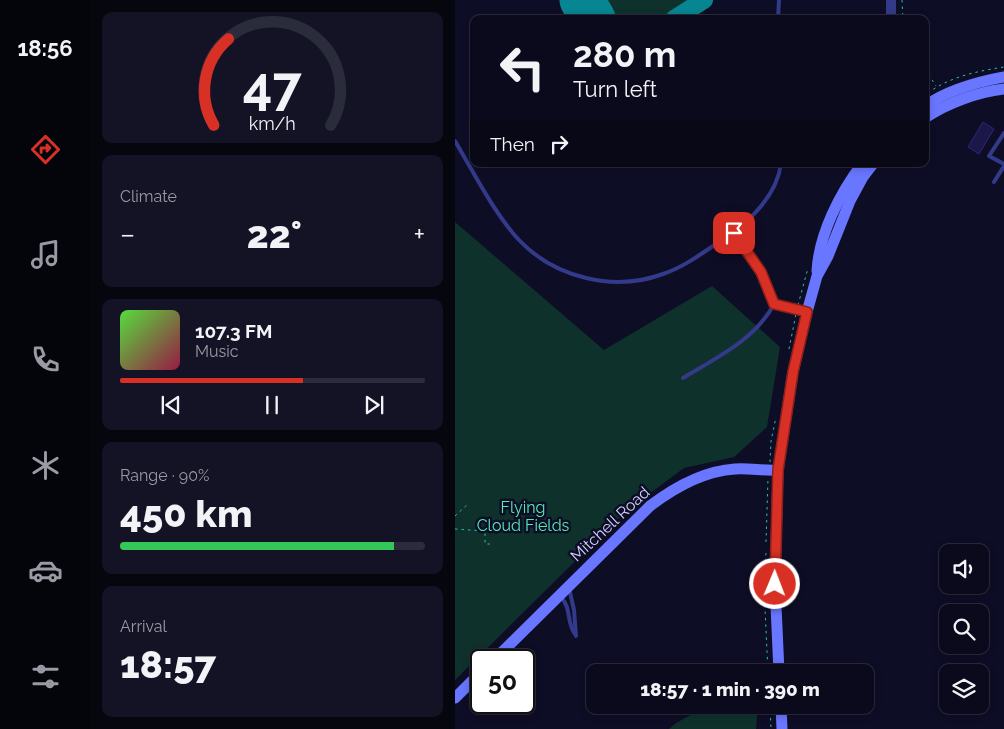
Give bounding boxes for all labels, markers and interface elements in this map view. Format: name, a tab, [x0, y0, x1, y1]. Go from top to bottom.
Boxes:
text: 280 m	[573, 34, 676, 75]
text: 18:56	[17, 35, 73, 61]
icon: left	[490, 35, 555, 100]
text: 47	[243, 55, 303, 116]
text: Turn left	[573, 76, 657, 102]
text: km/h	[249, 113, 296, 134]
icon: right	[545, 130, 573, 158]
icon: directions	[28, 132, 63, 167]
text: Then	[490, 133, 535, 155]
text: Climate	[120, 187, 177, 206]
text: 22°	[247, 212, 302, 257]
pin	[713, 212, 755, 254]
text: −	[120, 218, 135, 251]
text: +	[413, 218, 425, 251]
icon: arrive	[720, 219, 748, 247]
icon: music	[28, 237, 63, 272]
text: 107.3 FM	[195, 320, 272, 342]
icon: phone	[28, 342, 63, 377]
text: Music	[195, 342, 239, 361]
icon: previous	[157, 391, 185, 419]
icon: pause	[258, 391, 286, 419]
icon: next	[360, 391, 388, 419]
icon: climate	[28, 448, 63, 483]
text: Range · 90%	[120, 466, 209, 485]
street label: Mitchell Road	[567, 483, 653, 565]
text: 450 km	[120, 491, 253, 536]
park label: Flying Cloud Fields	[477, 498, 570, 535]
map controls	[939, 544, 989, 714]
button: sound	[939, 544, 989, 594]
icon: car	[28, 553, 63, 588]
position arrow	[748, 557, 800, 609]
button: search	[939, 604, 989, 654]
text: Arrival	[120, 617, 167, 636]
text: 18:57	[120, 642, 216, 687]
speed limit sign: 50	[470, 649, 535, 714]
icon: filters	[28, 659, 63, 694]
button: layers	[939, 664, 989, 714]
text: 18:57 · 1 min · 390 m	[640, 678, 820, 700]

